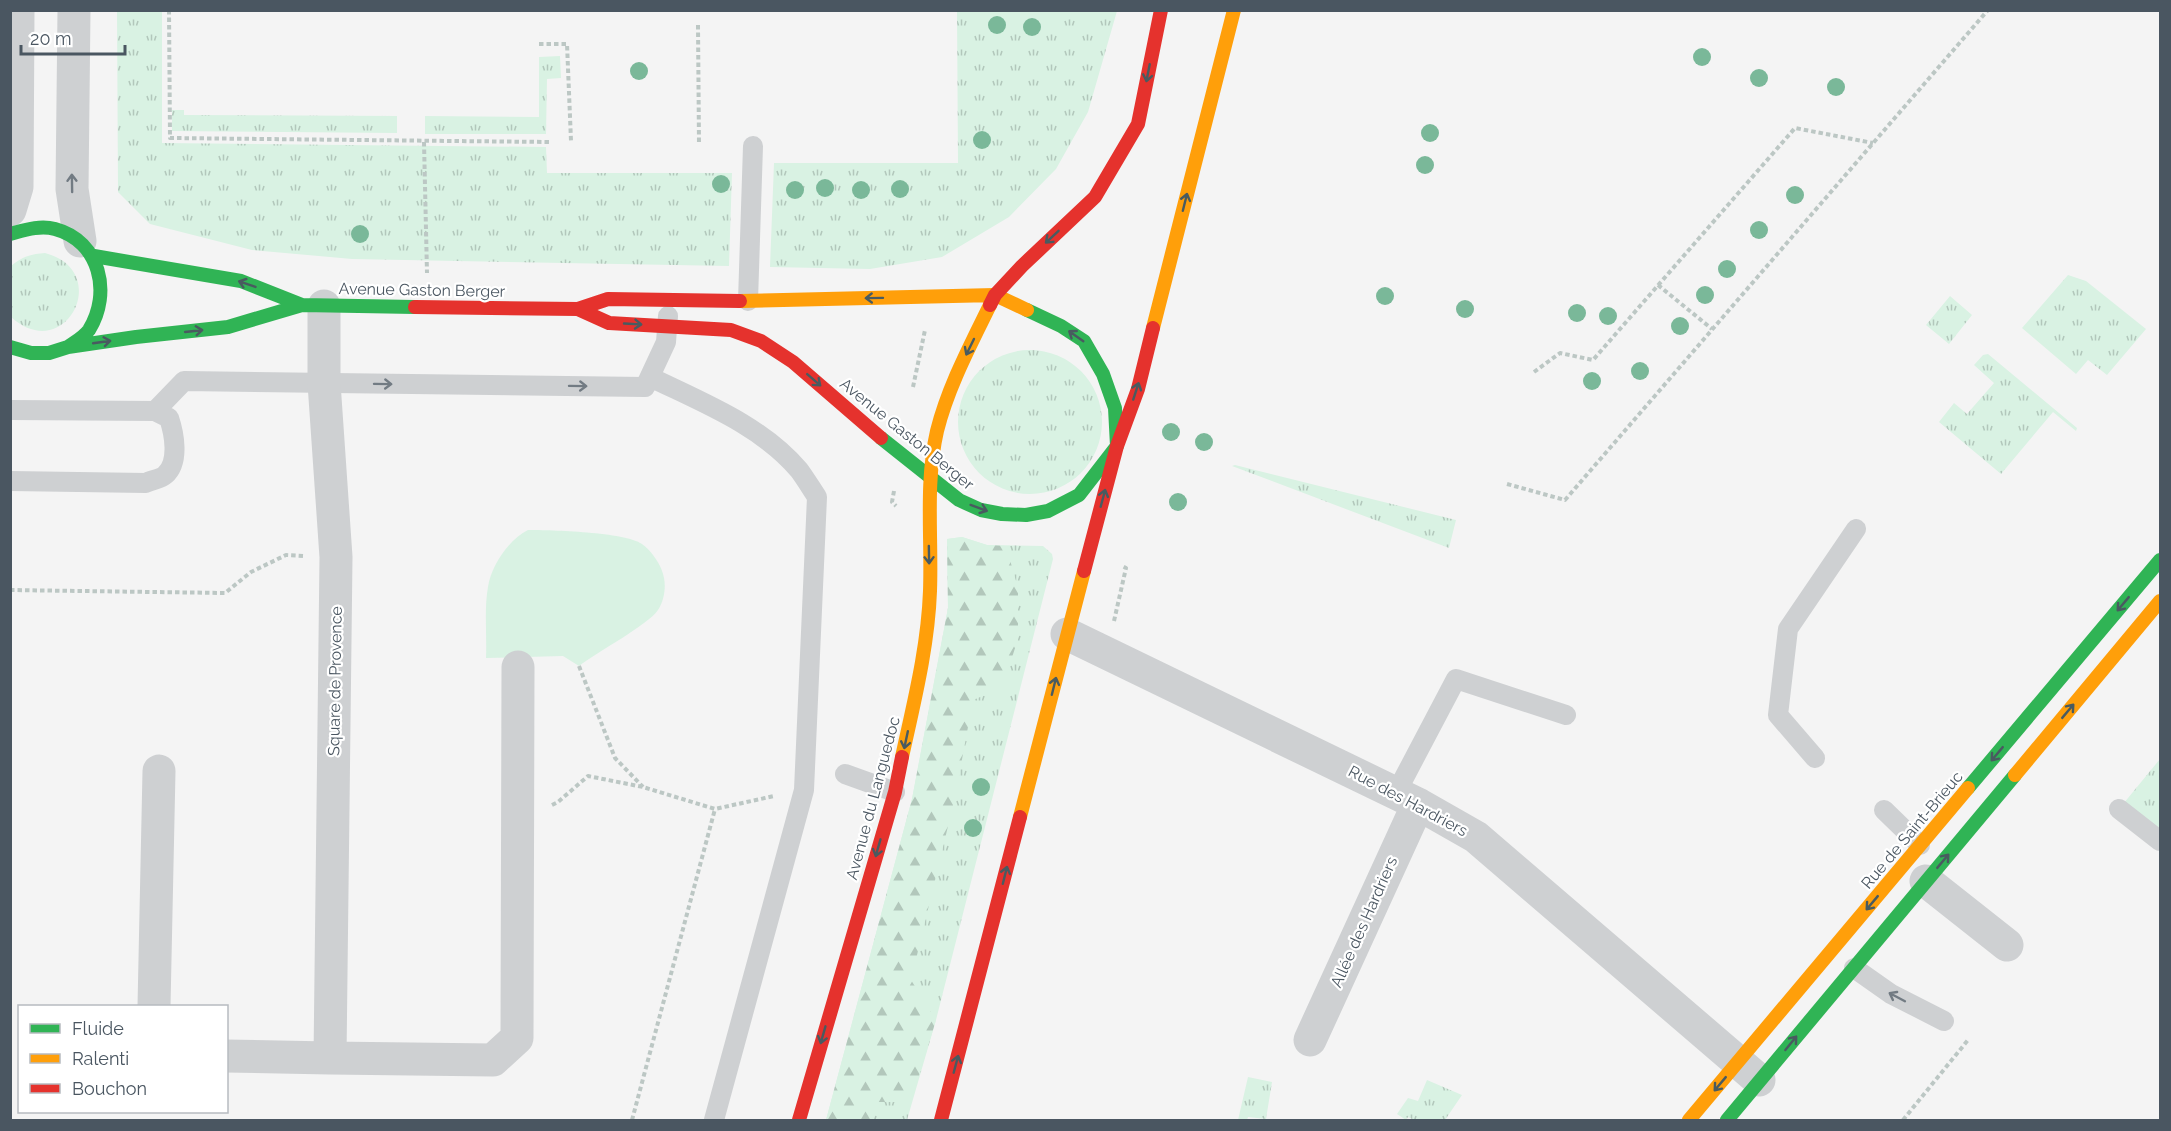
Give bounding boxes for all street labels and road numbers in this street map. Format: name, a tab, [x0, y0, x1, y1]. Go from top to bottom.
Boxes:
street label: Avenue Gaston Berger	[339, 279, 506, 301]
street label: Avenue Gaston Berger	[836, 374, 978, 494]
street label: Square de Provence	[324, 606, 346, 756]
street label: Avenue du Languedoc	[842, 714, 904, 882]
street label: Rue des Hardriers	[1345, 762, 1471, 841]
street label: Rue de Saint-Brieuc	[1857, 767, 1967, 893]
street label: Allée des Hardriers	[1327, 853, 1401, 990]

